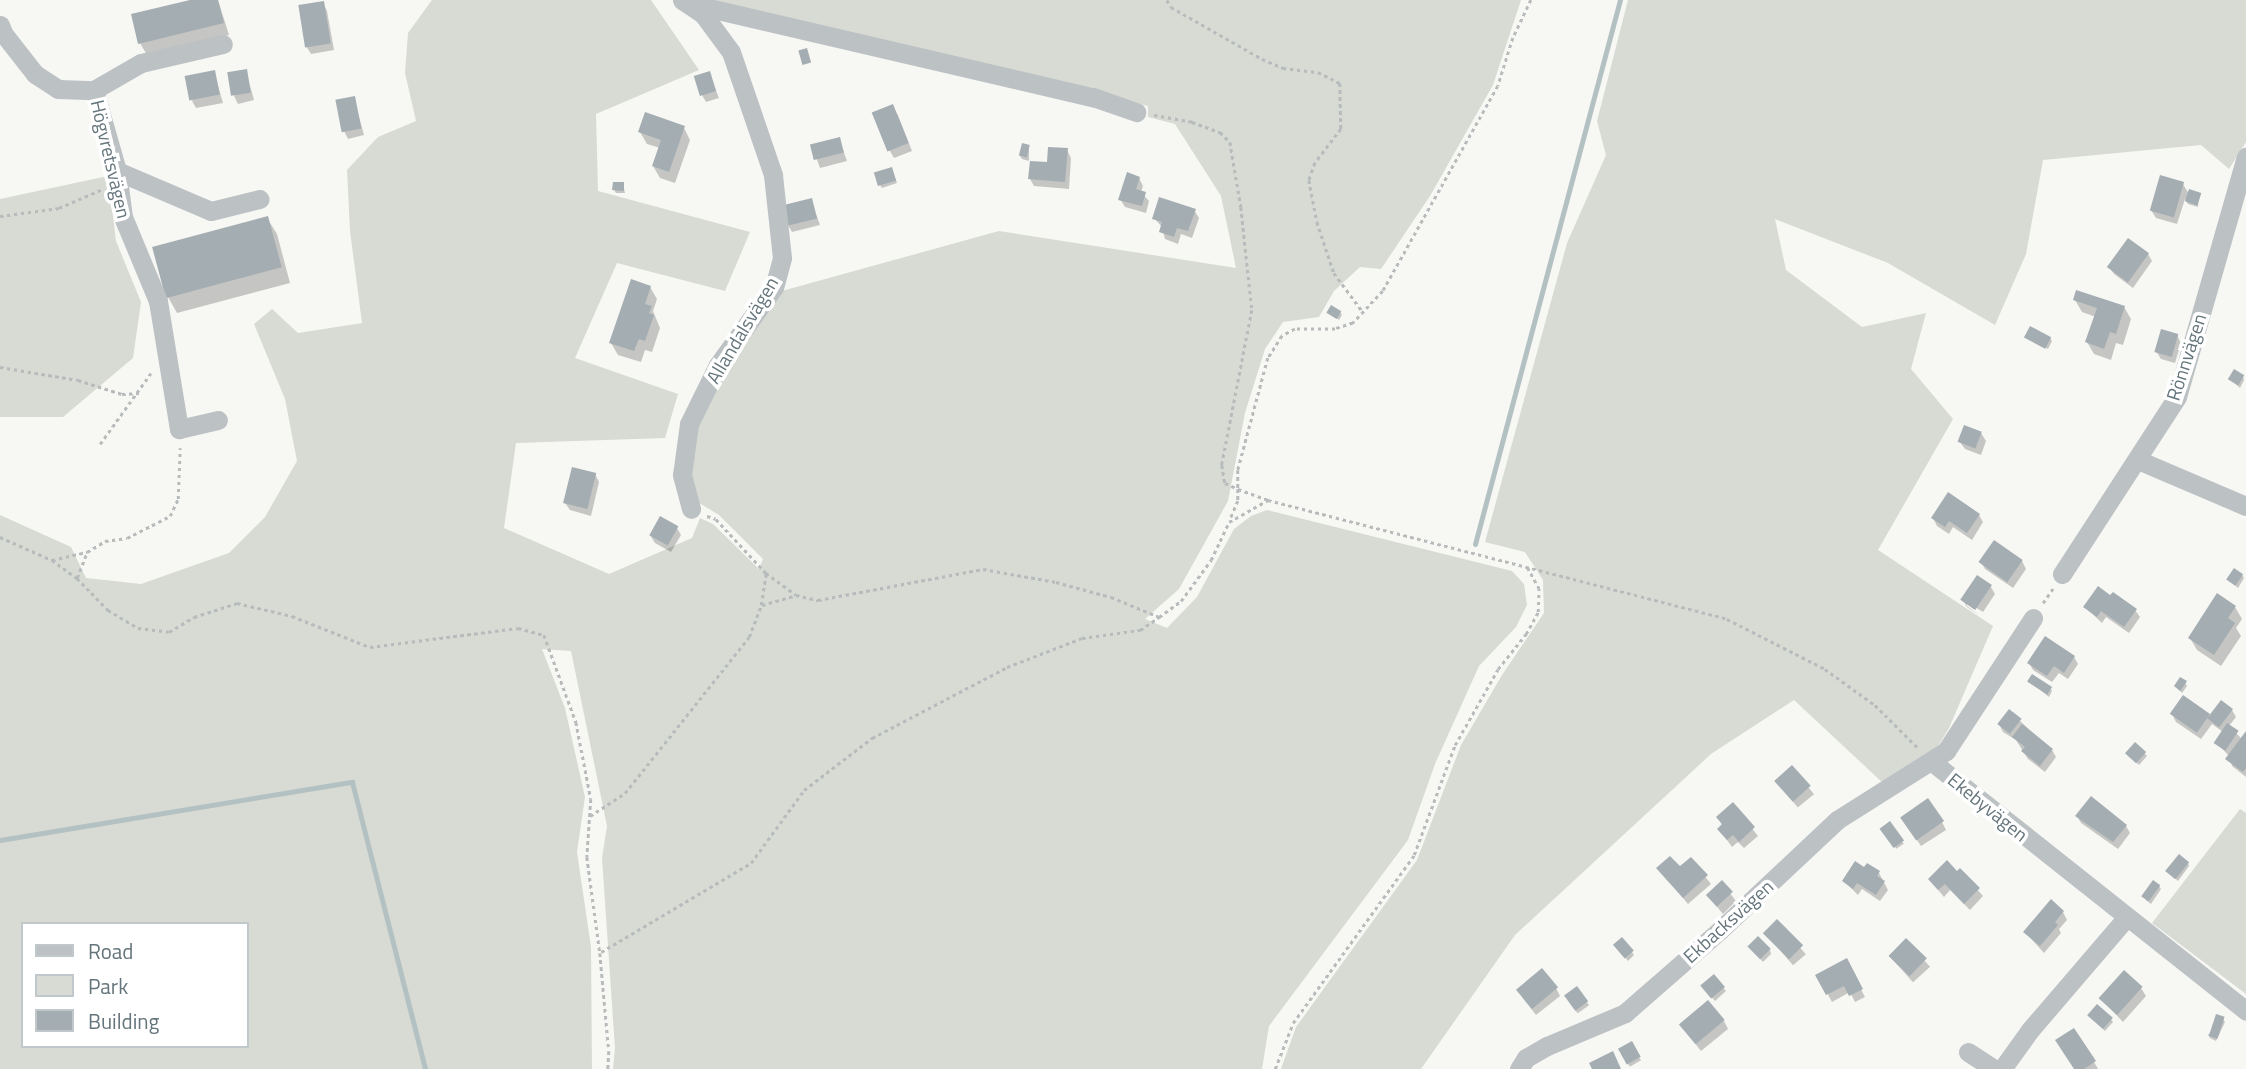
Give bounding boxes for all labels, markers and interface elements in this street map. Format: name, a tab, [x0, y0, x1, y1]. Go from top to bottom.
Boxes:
street label: Högvretsvägen	[86, 97, 136, 221]
street label: Allandalsvägen	[701, 272, 783, 388]
street label: Rönnvägen	[2161, 311, 2211, 403]
street label: Ekebyvägen	[1944, 768, 2032, 846]
street label: Ekbacksvägen	[1678, 875, 1778, 967]
legend	[21, 922, 248, 1048]
text: Road	[88, 935, 133, 967]
text: Park	[88, 970, 128, 1002]
text: Building	[88, 1005, 159, 1037]

